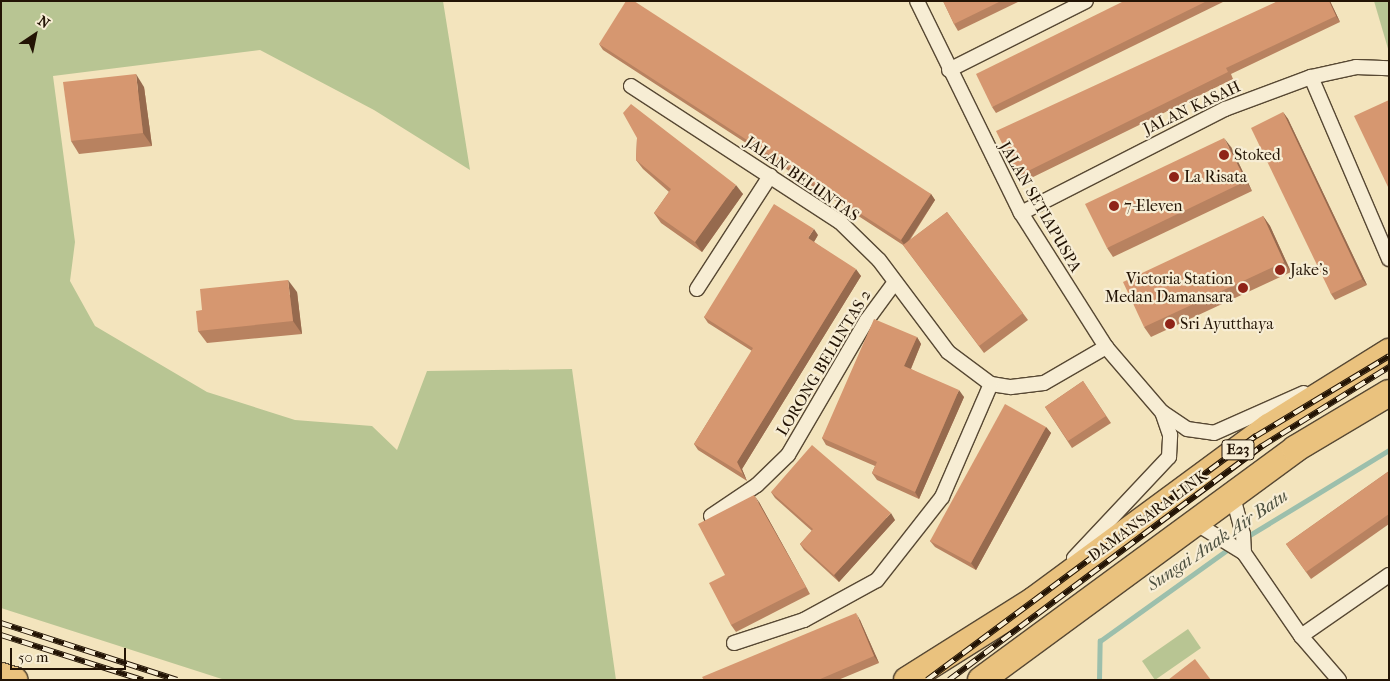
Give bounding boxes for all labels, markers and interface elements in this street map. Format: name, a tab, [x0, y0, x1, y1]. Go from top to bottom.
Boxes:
north arrow	[10, 10, 60, 60]
text: N	[35, 12, 53, 32]
street label: JALAN KASAH	[1140, 77, 1244, 139]
street label: JALAN BELUNTAS	[741, 132, 863, 226]
street label: JALAN SETIAPUSPA	[995, 138, 1085, 276]
place label: Stoked	[1234, 145, 1281, 165]
marker: Stoked	[1218, 149, 1230, 161]
place label: La Risata	[1184, 167, 1247, 187]
marker: La Risata	[1168, 171, 1180, 183]
place label: 7-Eleven	[1124, 196, 1183, 216]
marker: 7-Eleven	[1108, 200, 1120, 212]
place label: Jake's	[1290, 260, 1328, 280]
marker: Jake's	[1274, 264, 1286, 276]
place label: Victoria Station Medan Damansara	[1105, 269, 1233, 307]
marker: Victoria Station Medan Damansara	[1237, 282, 1249, 294]
street label: LORONG BELUNTAS 2	[773, 286, 875, 440]
place label: Sri Ayutthaya	[1180, 314, 1274, 334]
marker: Sri Ayutthaya	[1164, 318, 1176, 330]
road number: E23	[1220, 438, 1256, 462]
street label: DAMANSARA LINK	[1085, 466, 1211, 566]
water label: Sungai Anak Air Batu	[1143, 486, 1293, 596]
scale bar	[12, 638, 129, 670]
text: 50 m	[18, 648, 48, 666]

